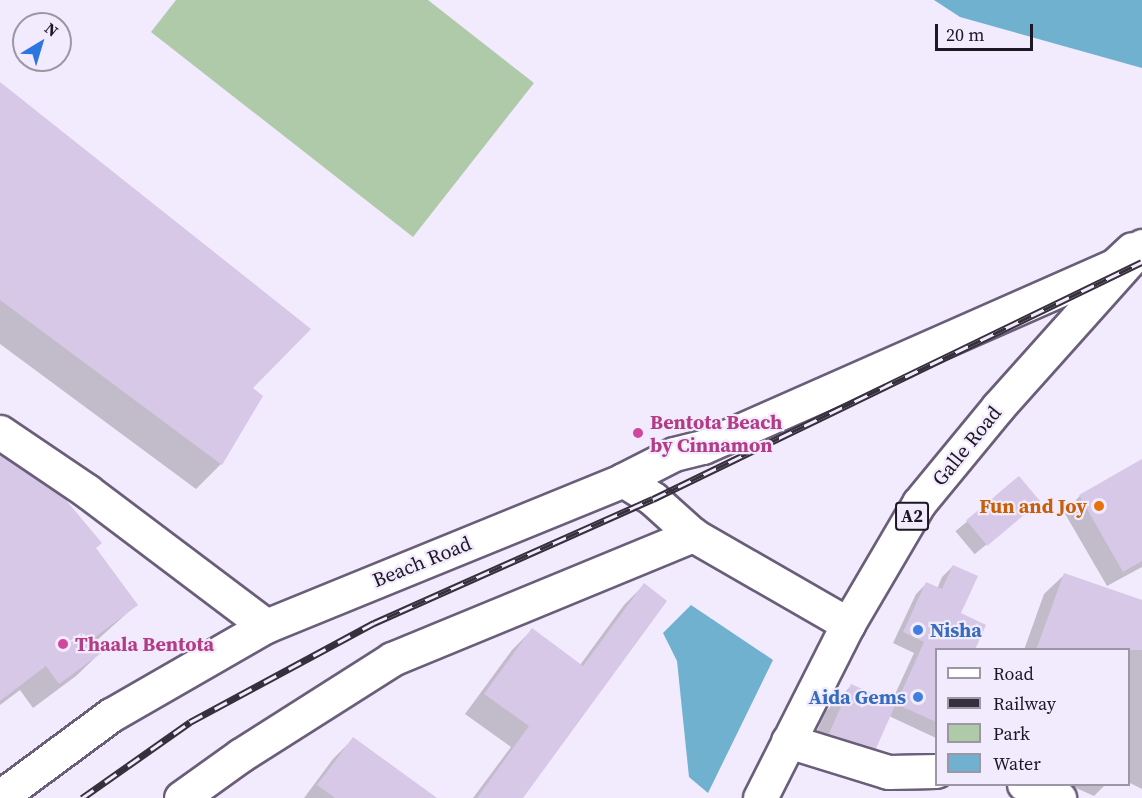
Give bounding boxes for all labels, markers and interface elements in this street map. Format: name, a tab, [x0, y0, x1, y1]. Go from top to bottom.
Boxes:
north arrow	[12, 12, 72, 72]
scale bar	[938, 12, 1036, 50]
text: N	[40, 17, 63, 42]
text: 20 m	[946, 22, 984, 47]
street label: Galle Road	[927, 401, 1007, 491]
place label: Bentota Beach by Cinnamon	[650, 410, 782, 457]
marker: Bentota Beach by Cinnamon	[631, 426, 645, 440]
place label: Fun and Joy	[979, 494, 1087, 518]
marker: Fun and Joy	[1092, 499, 1106, 513]
road number: A2	[894, 501, 930, 531]
street label: Beach Road	[369, 531, 475, 593]
place label: Nisha	[930, 618, 982, 642]
marker: Nisha	[911, 623, 925, 637]
place label: Thaala Bentota	[75, 632, 214, 656]
marker: Thaala Bentota	[56, 637, 70, 651]
legend	[935, 648, 1130, 786]
text: Road	[993, 661, 1034, 686]
place label: Aida Gems	[809, 685, 906, 709]
marker: Aida Gems	[911, 690, 925, 704]
text: Railway	[993, 691, 1056, 716]
text: Park	[993, 721, 1030, 746]
text: Water	[993, 751, 1041, 776]

